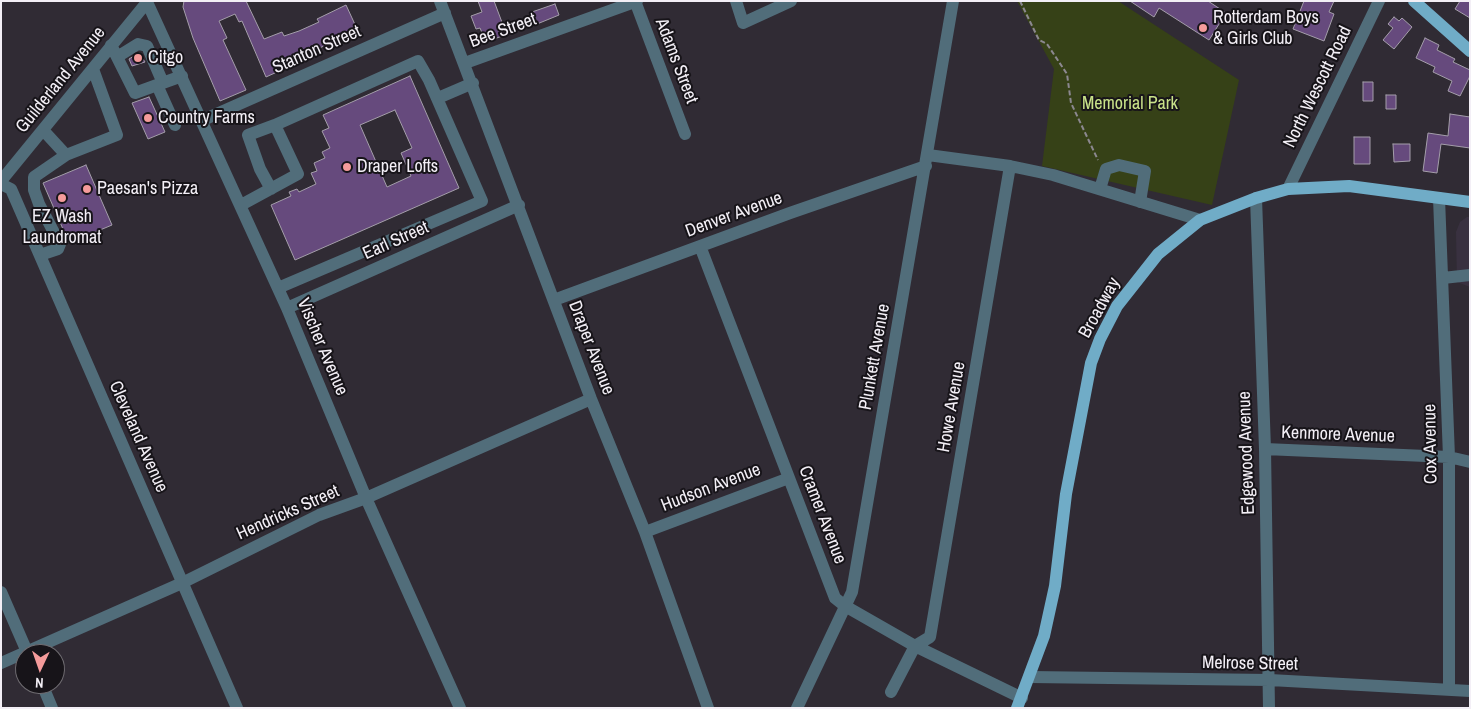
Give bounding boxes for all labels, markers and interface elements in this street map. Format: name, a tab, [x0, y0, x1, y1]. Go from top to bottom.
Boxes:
place label: Rotterdam Boys & Girls Club	[1213, 7, 1319, 50]
street label: Bee Street	[467, 9, 539, 53]
street label: Adams Street	[650, 15, 702, 107]
street label: Stanton Street	[269, 21, 365, 79]
marker: Rotterdam Boys & Girls Club	[1197, 22, 1209, 34]
street label: Guilderland Avenue	[12, 23, 110, 137]
street label: North Wescott Road	[1279, 23, 1357, 151]
place label: Citgo	[148, 47, 183, 69]
marker: Citgo	[132, 52, 144, 64]
park label: Memorial Park	[1082, 93, 1178, 115]
place label: Country Farms	[158, 107, 255, 129]
marker: Country Farms	[142, 112, 154, 124]
place label: Draper Lofts	[357, 156, 438, 178]
marker: Draper Lofts	[341, 161, 353, 173]
place label: Paesan's Pizza	[97, 178, 198, 200]
marker: Paesan's Pizza	[81, 183, 93, 195]
street label: Denver Avenue	[683, 187, 785, 243]
marker: EZ Wash Laundromat	[56, 192, 68, 204]
place label: EZ Wash Laundromat	[23, 206, 101, 248]
street label: Earl Street	[360, 217, 432, 265]
street label: Broadway	[1075, 274, 1125, 342]
street label: Vischer Avenue	[292, 295, 352, 399]
street label: Draper Avenue	[563, 298, 619, 398]
street label: Plunkett Avenue	[855, 302, 895, 412]
street label: Howe Avenue	[933, 360, 971, 454]
street label: Cleveland Avenue	[104, 378, 172, 496]
street label: Edgewood Avenue	[1234, 391, 1260, 515]
street label: Cox Avenue	[1420, 404, 1442, 484]
street label: Kenmore Avenue	[1281, 422, 1395, 448]
street label: Hudson Avenue	[658, 459, 764, 517]
street label: Cramer Avenue	[793, 463, 851, 567]
street label: Hendricks Street	[233, 481, 343, 545]
north arrow	[15, 644, 65, 694]
street label: Melrose Street	[1202, 652, 1298, 676]
text: N	[35, 674, 44, 692]

